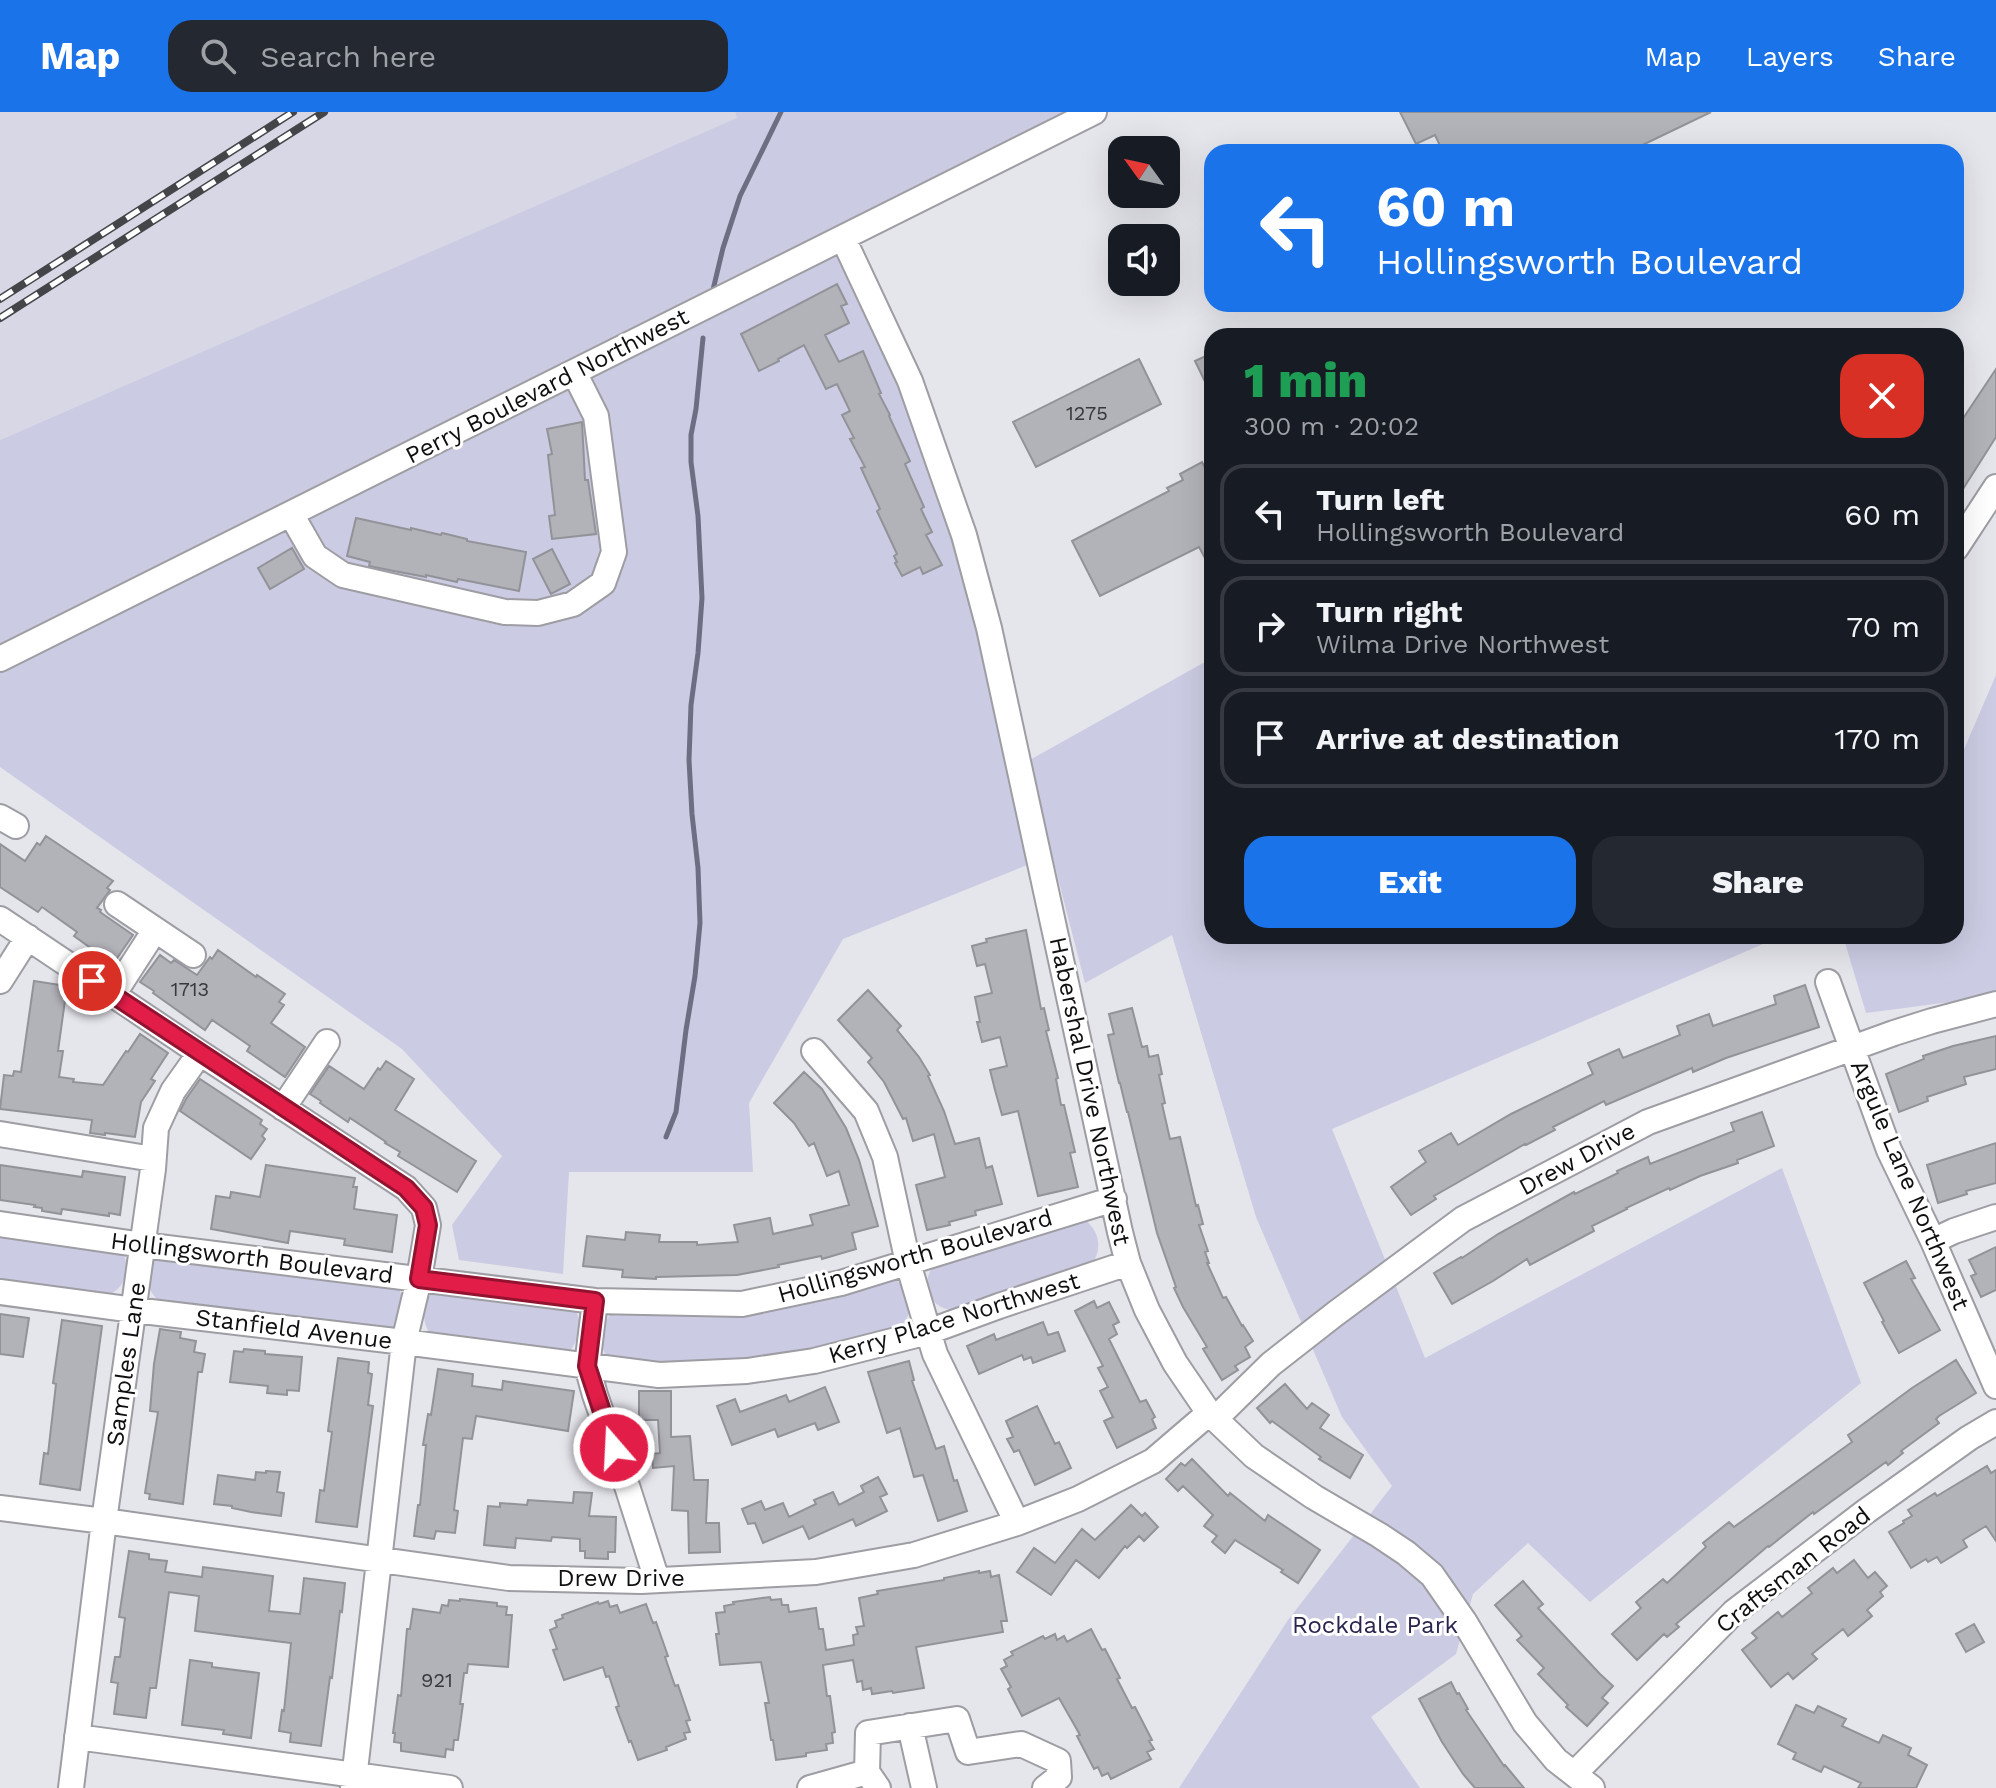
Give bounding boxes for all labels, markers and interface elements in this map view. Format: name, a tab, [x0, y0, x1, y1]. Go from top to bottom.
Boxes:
search box	[168, 20, 728, 92]
text: Map	[40, 34, 120, 78]
icon: search	[196, 34, 240, 78]
text: Search here	[260, 39, 436, 74]
text: Map	[1645, 40, 1702, 73]
text: Layers	[1746, 40, 1834, 73]
text: Share	[1878, 40, 1956, 73]
north arrow	[1108, 136, 1180, 208]
map controls	[1108, 136, 1180, 296]
text: 60 m	[1376, 174, 1515, 240]
icon: left	[1244, 176, 1348, 280]
button: sound	[1108, 224, 1180, 296]
text: Hollingsworth Boulevard	[1376, 241, 1803, 283]
street label: Perry Boulevard Northwest	[401, 302, 693, 470]
text: 1 min	[1244, 352, 1367, 409]
button: close	[1840, 354, 1924, 438]
house number: 1275	[1066, 401, 1108, 425]
text: 300 m · 20:02	[1244, 411, 1419, 441]
text: Turn left	[1316, 482, 1444, 517]
icon: left	[1248, 492, 1292, 536]
text: 60 m	[1844, 497, 1920, 532]
text: Hollingsworth Boulevard	[1316, 517, 1624, 547]
text: Turn right	[1316, 594, 1462, 629]
icon: right	[1248, 604, 1292, 648]
text: 70 m	[1846, 609, 1920, 644]
text: Wilma Drive Northwest	[1316, 629, 1609, 659]
icon: arrive	[1248, 716, 1292, 760]
text: Arrive at destination	[1316, 721, 1620, 756]
text: 170 m	[1835, 721, 1920, 756]
button: Exit	[1244, 836, 1576, 928]
button: Share	[1592, 836, 1924, 928]
street label: Habershal Drive Northwest	[1044, 934, 1136, 1248]
pin	[58, 947, 126, 1015]
icon: arrive	[70, 959, 114, 1003]
house number: 1713	[171, 977, 209, 1001]
street label: Argule Lane Northwest	[1845, 1056, 1975, 1314]
street label: Drew Drive	[1514, 1117, 1640, 1201]
street label: Hollingsworth Boulevard	[774, 1203, 1056, 1309]
street label: Hollingsworth Boulevard	[109, 1227, 395, 1289]
street label: Kerry Place Northwest	[825, 1266, 1083, 1370]
street label: Samples Lane	[101, 1280, 151, 1448]
street label: Stanfield Avenue	[194, 1303, 394, 1355]
position arrow	[572, 1406, 656, 1490]
street label: Craftsman Road	[1710, 1501, 1876, 1639]
street label: Drew Drive	[557, 1564, 685, 1592]
park label: Rockdale Park	[1292, 1611, 1458, 1639]
house number: 921	[421, 1668, 453, 1692]

